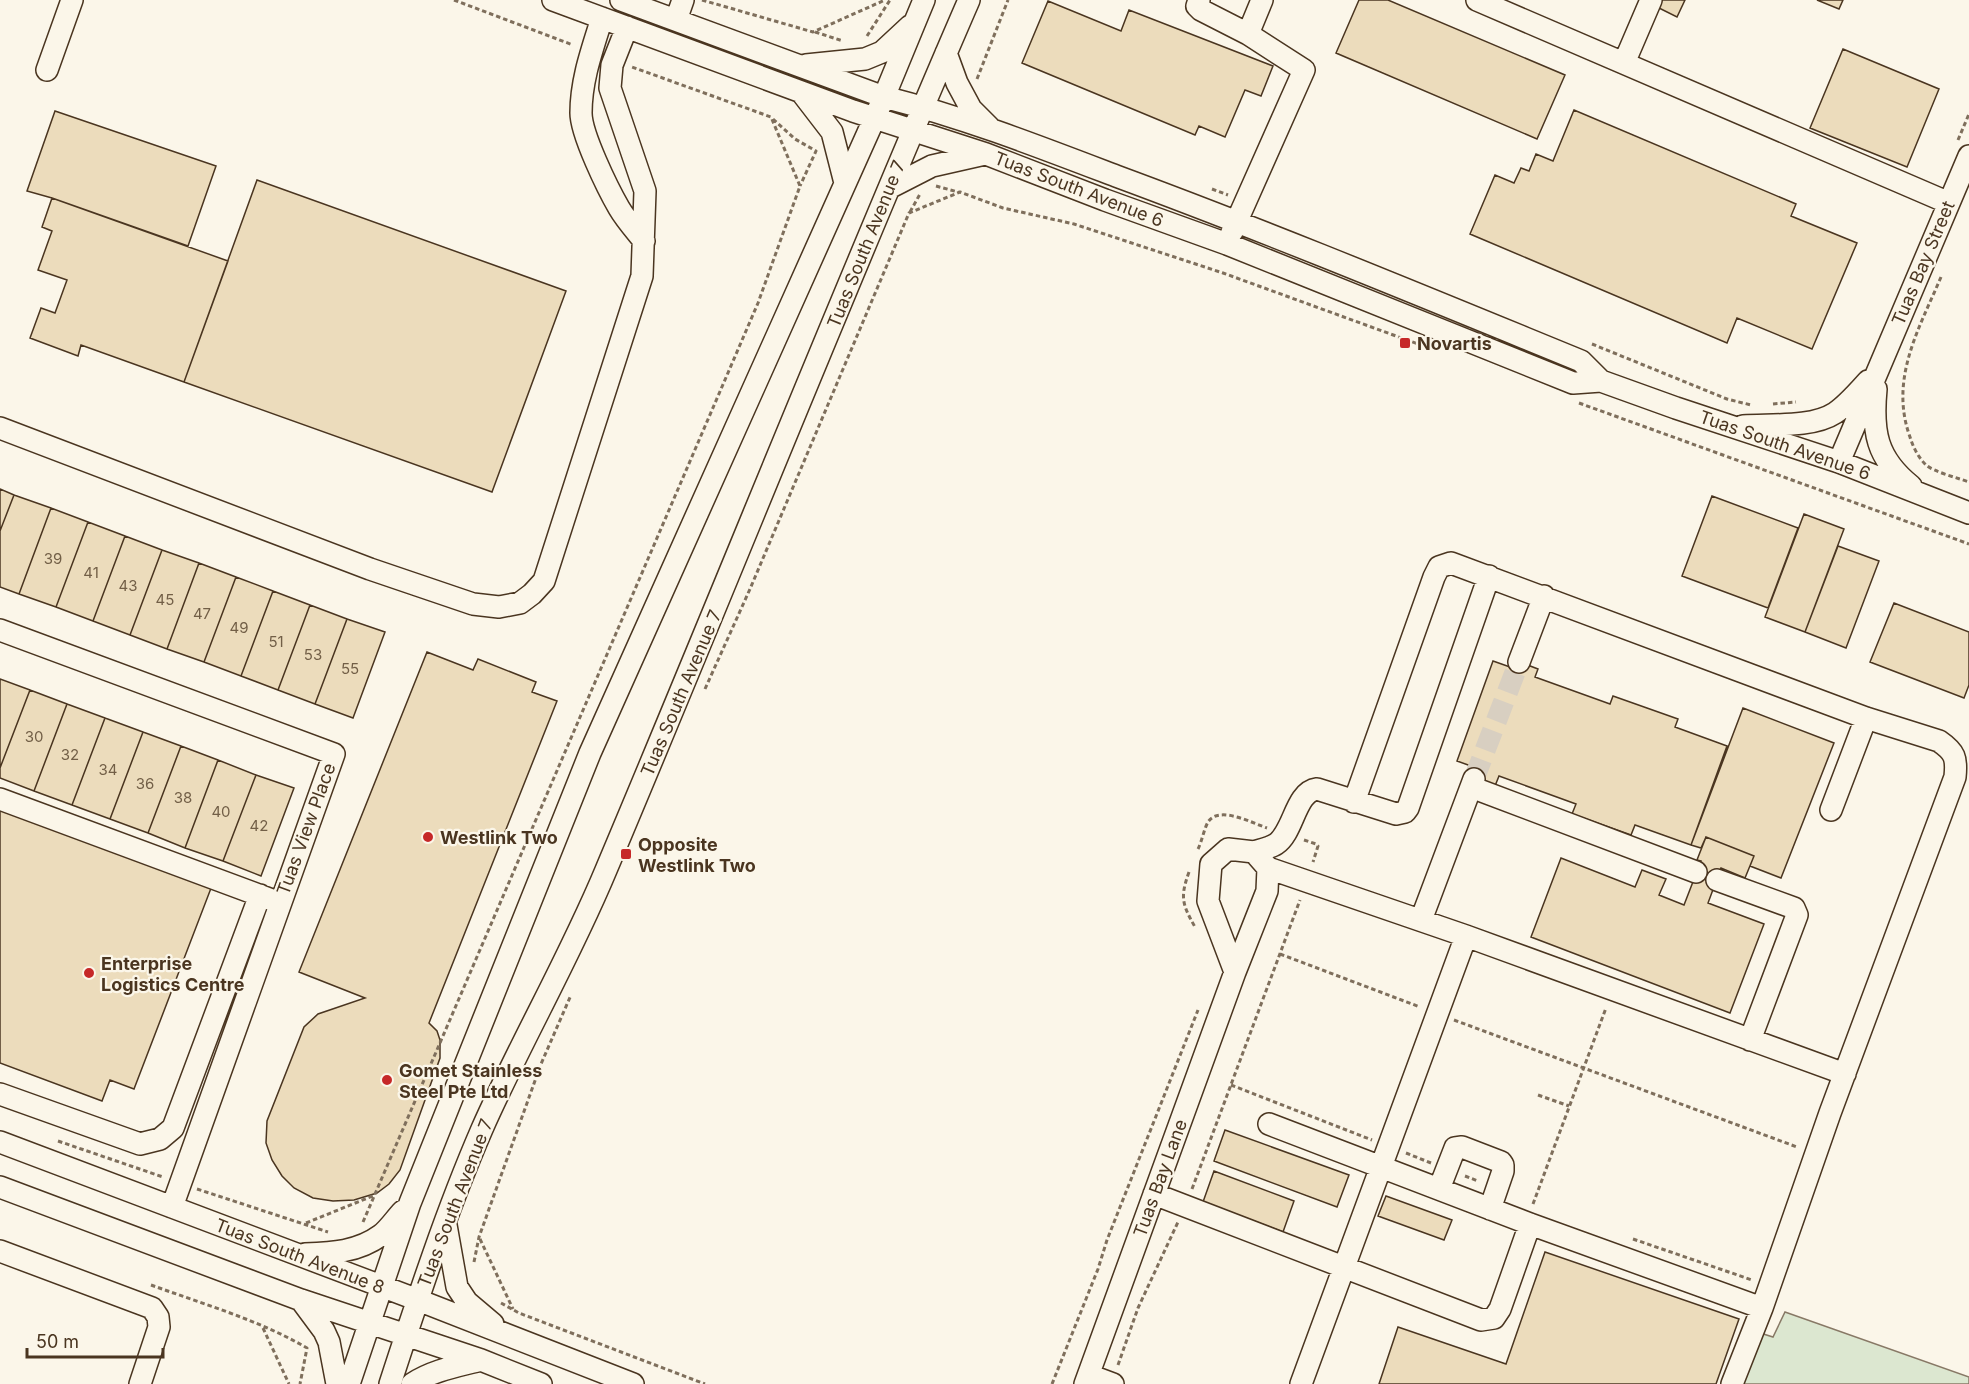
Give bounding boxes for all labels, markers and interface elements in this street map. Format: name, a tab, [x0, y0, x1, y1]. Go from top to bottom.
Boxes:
street label: Tuas South Avenue 6	[991, 147, 1167, 231]
street label: Tuas South Avenue 7	[823, 157, 909, 331]
street label: Tuas Bay Street	[1887, 197, 1959, 328]
place label: Novartis	[1417, 333, 1492, 354]
marker: Novartis	[1398, 336, 1412, 350]
street label: Tuas South Avenue 6	[1697, 406, 1873, 484]
house number: 39	[44, 549, 62, 568]
house number: 41	[83, 563, 99, 582]
house number: 43	[119, 576, 137, 595]
house number: 45	[156, 590, 174, 609]
house number: 47	[193, 604, 211, 623]
street label: Tuas South Avenue 7	[636, 607, 726, 779]
house number: 49	[230, 618, 249, 637]
house number: 51	[268, 632, 284, 651]
house number: 53	[304, 645, 322, 664]
house number: 55	[341, 659, 359, 678]
house number: 30	[25, 727, 43, 746]
house number: 32	[61, 745, 79, 764]
house number: 34	[99, 760, 117, 779]
street label: Tuas View Place	[272, 760, 340, 898]
house number: 36	[136, 774, 154, 793]
house number: 38	[174, 788, 192, 807]
house number: 40	[211, 802, 231, 821]
house number: 42	[250, 816, 268, 835]
place label: Westlink Two	[440, 827, 558, 848]
marker: Westlink Two	[421, 830, 435, 844]
place label: Opposite Westlink Two	[638, 834, 756, 876]
marker: Opposite Westlink Two	[619, 847, 633, 861]
place label: Enterprise Logistics Centre	[101, 953, 245, 995]
marker: Enterprise Logistics Centre	[82, 966, 96, 980]
place label: Gomet Stainless Steel Pte Ltd	[399, 1060, 542, 1102]
marker: Gomet Stainless Steel Pte Ltd	[380, 1073, 394, 1087]
street label: Tuas South Avenue 7	[413, 1116, 497, 1290]
street label: Tuas Bay Lane	[1129, 1116, 1191, 1240]
street label: Tuas South Avenue 8	[212, 1214, 388, 1298]
scale bar	[27, 1321, 164, 1359]
text: 50 m	[36, 1331, 79, 1352]

